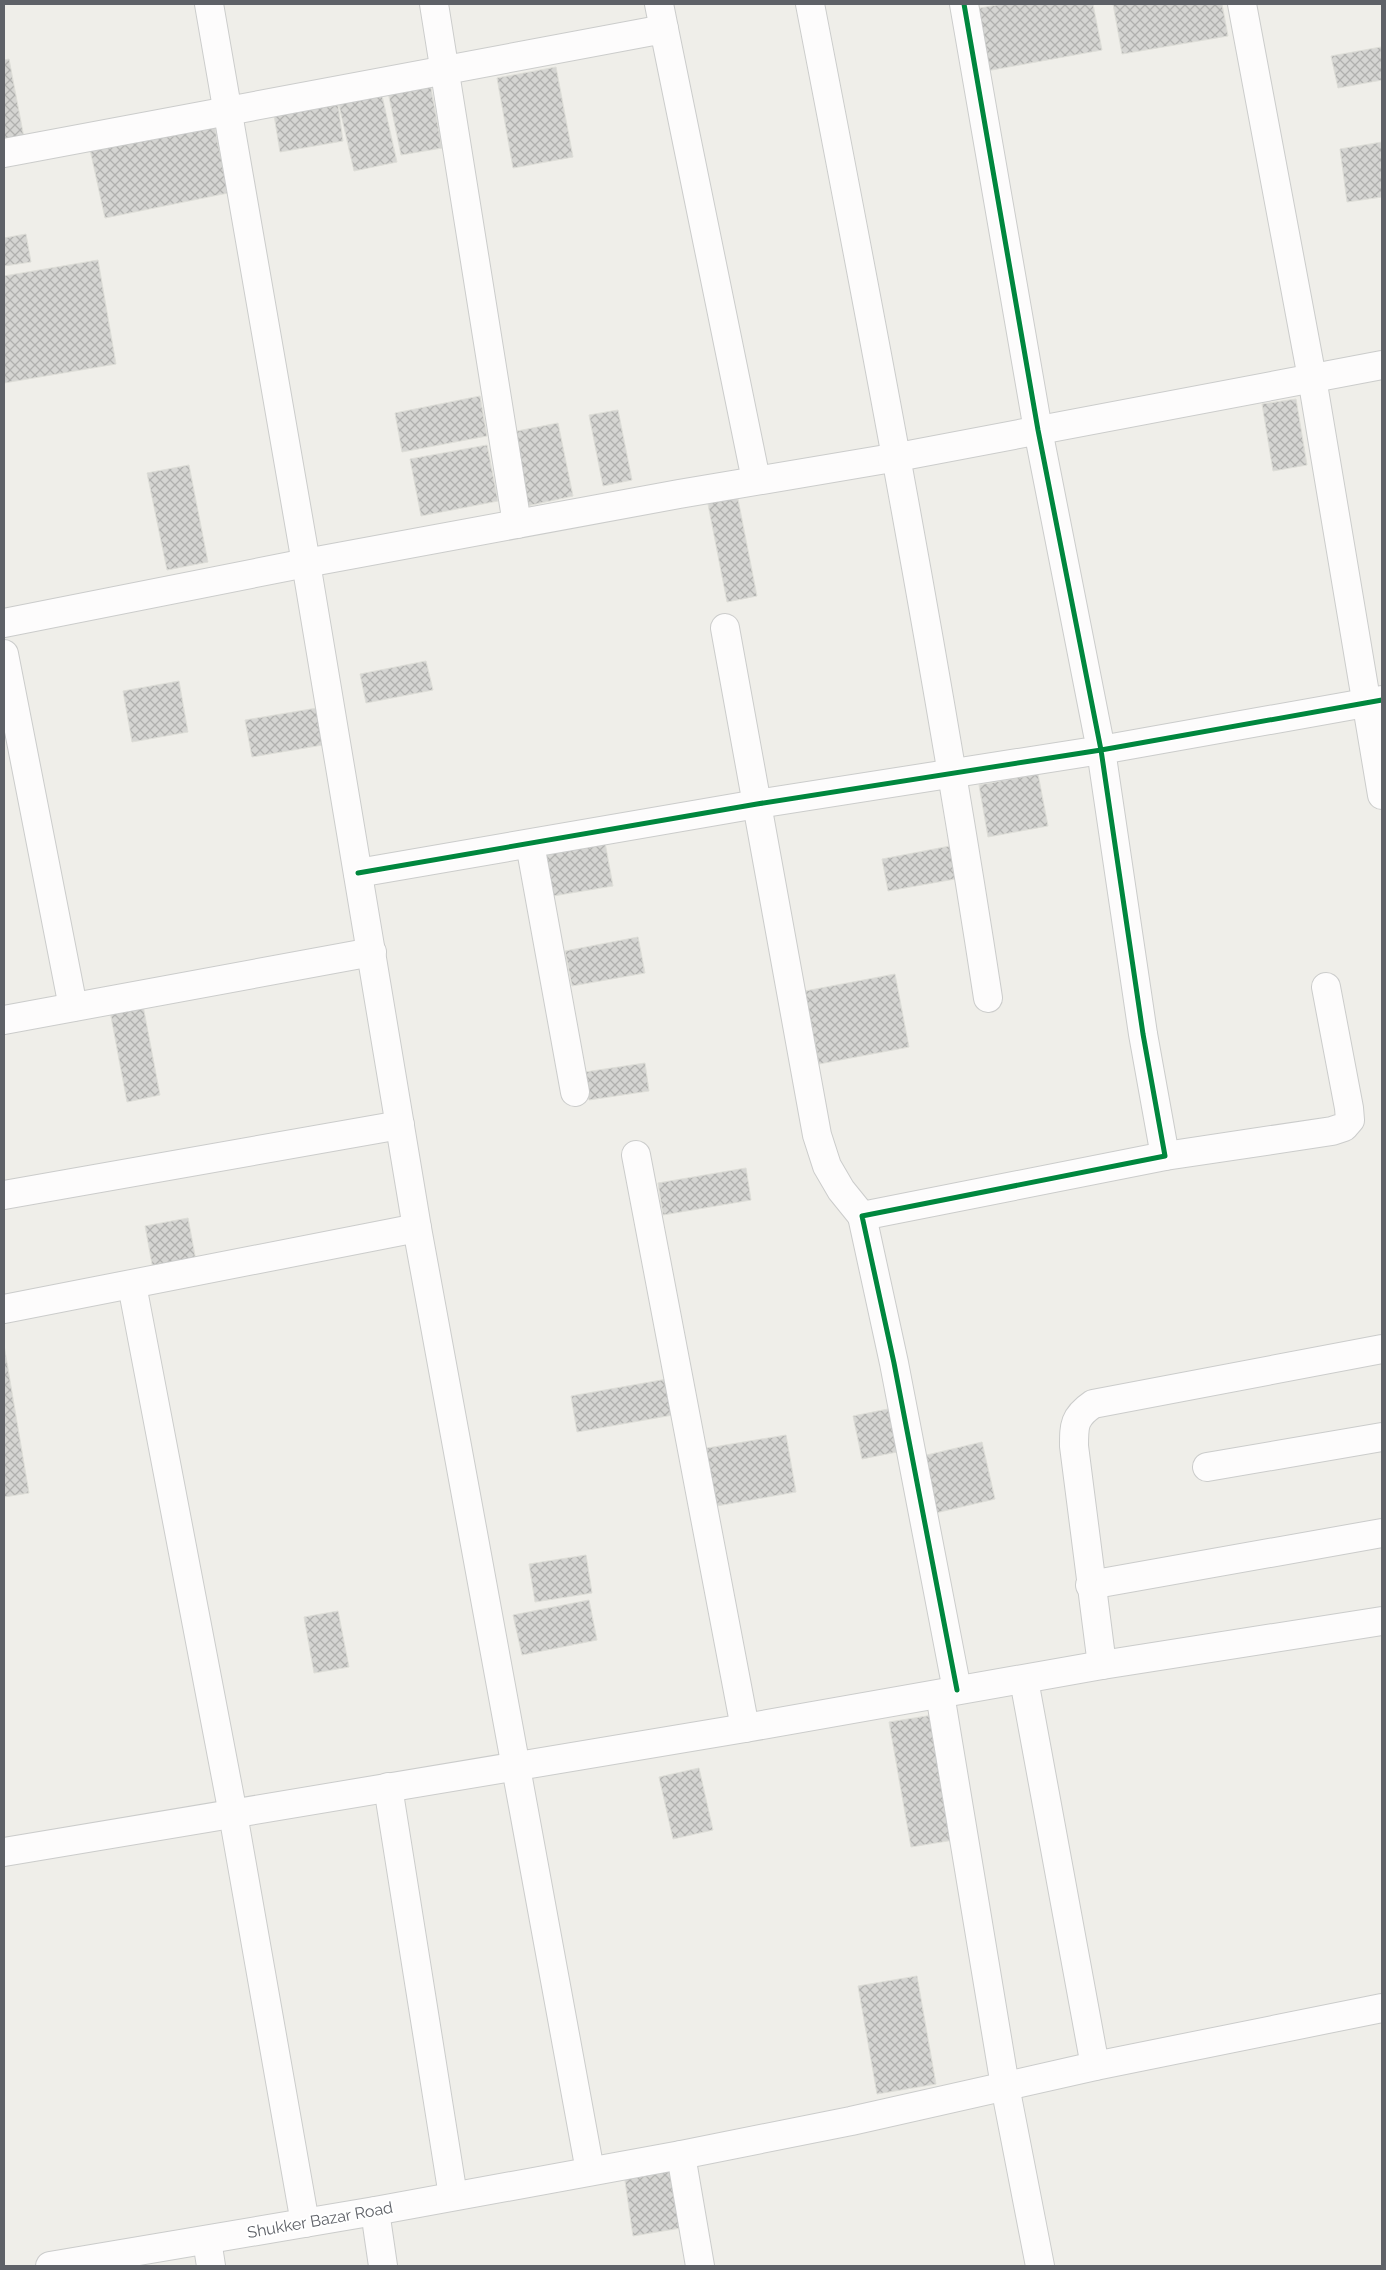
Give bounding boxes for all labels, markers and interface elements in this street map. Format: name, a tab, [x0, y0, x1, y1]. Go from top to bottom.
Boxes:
street label: Shukker Bazar Road	[246, 2198, 394, 2242]

